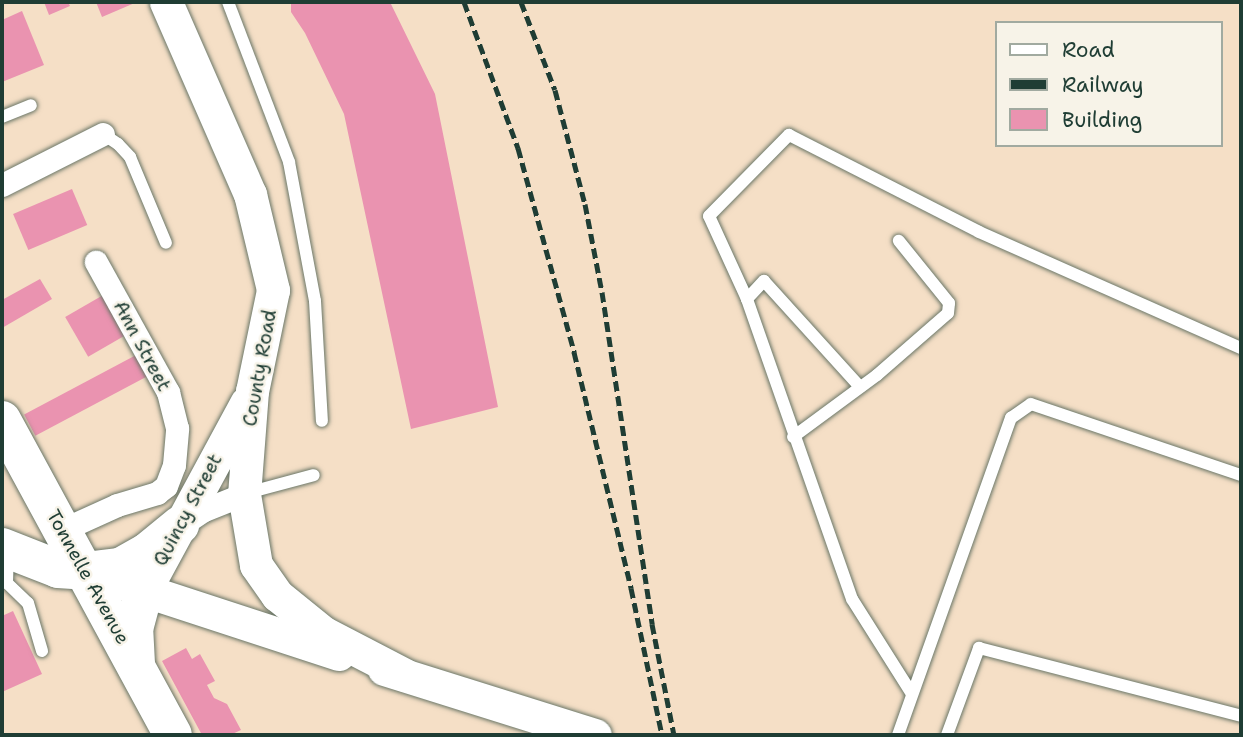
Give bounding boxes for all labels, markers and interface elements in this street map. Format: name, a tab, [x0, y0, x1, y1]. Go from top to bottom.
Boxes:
legend	[995, 21, 1222, 147]
text: Road	[1062, 36, 1115, 64]
text: Railway	[1062, 71, 1144, 99]
text: Building	[1062, 106, 1142, 134]
street label: Ann Street	[109, 297, 175, 395]
street label: County Road	[239, 308, 281, 428]
street label: Quincy Street	[149, 450, 227, 570]
street label: Tonnelle Avenue	[42, 506, 134, 648]

